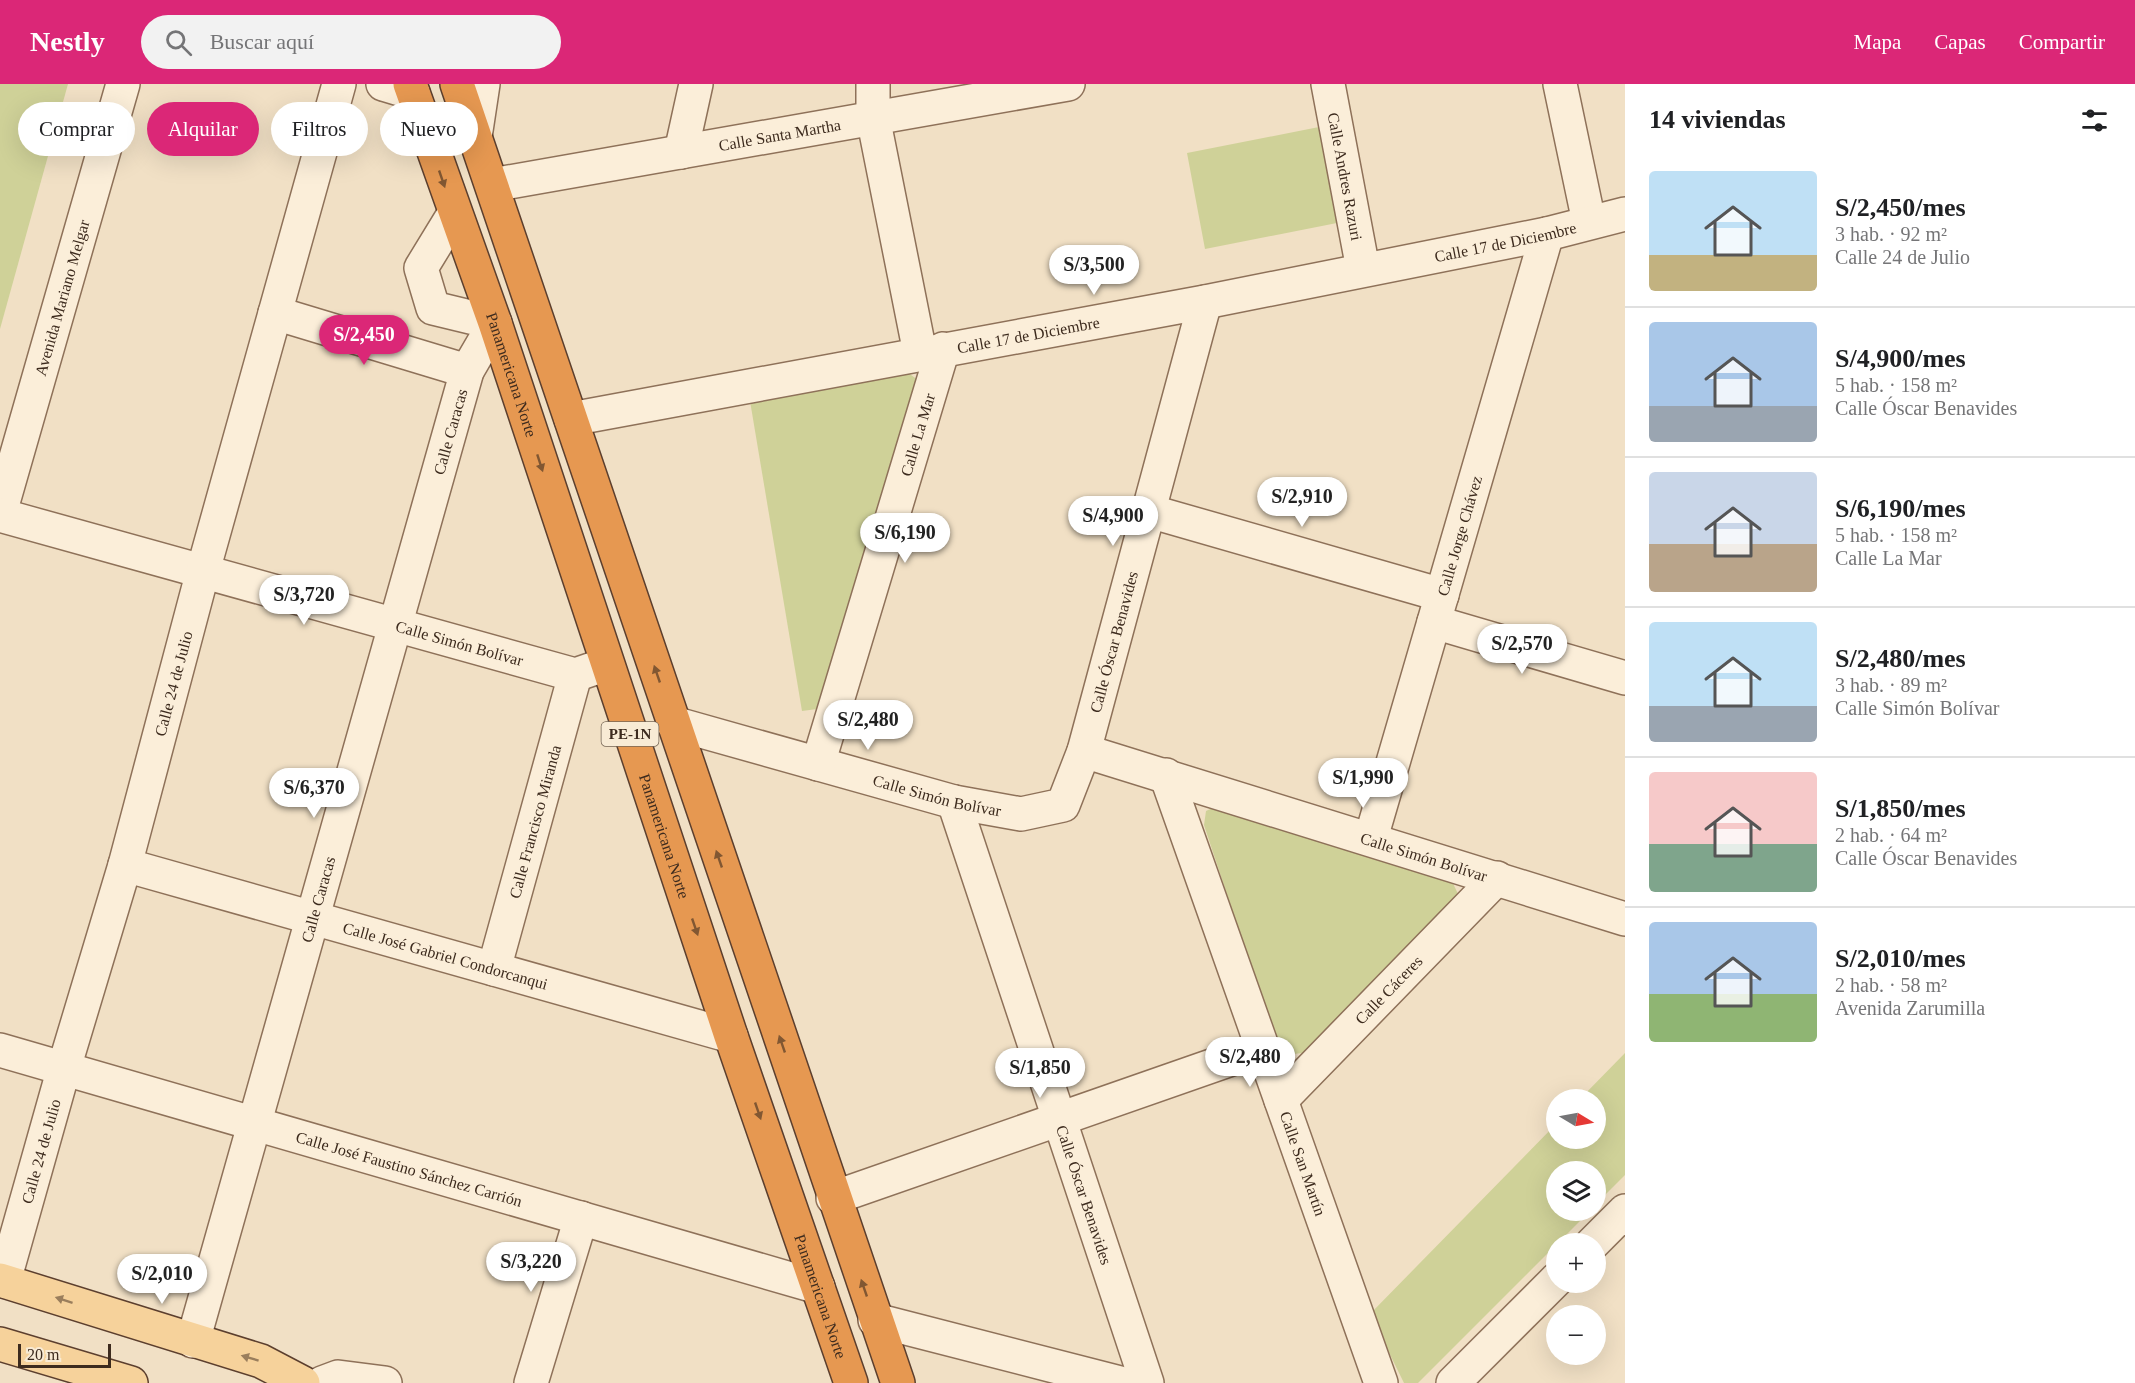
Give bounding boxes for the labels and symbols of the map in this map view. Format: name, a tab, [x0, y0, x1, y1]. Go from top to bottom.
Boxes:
street label: Calle Andres Razuri	[1325, 111, 1366, 242]
street label: Calle Santa Martha	[717, 116, 842, 154]
one-way arrow	[438, 170, 448, 188]
street label: Avenida Mariano Melgar	[31, 217, 92, 378]
street label: Calle 17 de Diciembre	[1433, 218, 1578, 265]
pin: S/3,500	[1039, 245, 1149, 296]
street label: Panamericana Norte	[483, 310, 541, 439]
street label: Calle 17 de Diciembre	[956, 313, 1101, 356]
pin: S/2,450	[309, 315, 419, 366]
street label: Calle Caracas	[430, 387, 470, 476]
street label: Calle La Mar	[897, 391, 938, 478]
one-way arrow	[536, 454, 546, 472]
street label: Calle Jorge Chávez	[1434, 474, 1485, 598]
pin: S/2,910	[1247, 477, 1357, 528]
pin: S/4,900	[1058, 496, 1168, 547]
pin: S/6,190	[850, 513, 960, 564]
street label: Calle Óscar Benavides	[1086, 569, 1141, 714]
pin: S/3,720	[249, 575, 359, 626]
street label: Calle Simón Bolívar	[394, 617, 526, 669]
pin: S/2,570	[1467, 624, 1577, 675]
street label: Calle 24 de Julio	[151, 629, 195, 738]
one-way arrow	[652, 665, 661, 683]
pin: S/2,480	[813, 700, 923, 751]
road number: PE-1N	[602, 722, 658, 746]
street label: Calle Francisco Miranda	[505, 743, 564, 900]
pin: S/1,990	[1308, 758, 1418, 809]
pin: S/6,370	[259, 768, 369, 819]
street label: Panamericana Norte	[636, 771, 693, 900]
street label: Calle Simón Bolívar	[871, 771, 1003, 819]
street label: Calle Simón Bolívar	[1359, 829, 1490, 884]
one-way arrow	[714, 850, 724, 868]
street label: Calle Caracas	[298, 854, 338, 944]
street label: Calle José Gabriel Condorcanqui	[341, 918, 550, 993]
one-way arrow	[690, 918, 700, 936]
street label: Calle Cáceres	[1351, 952, 1425, 1027]
one-way arrow	[776, 1035, 786, 1053]
pin: S/2,480	[1195, 1037, 1305, 1088]
pin: S/1,850	[985, 1048, 1095, 1099]
north arrow	[1546, 1089, 1606, 1149]
street label: Calle 24 de Julio	[18, 1097, 63, 1205]
one-way arrow	[753, 1102, 763, 1120]
street label: Calle San Martín	[1277, 1109, 1330, 1218]
street label: Calle Óscar Benavides	[1053, 1123, 1116, 1267]
street label: Calle José Faustino Sánchez Carrión	[294, 1128, 524, 1209]
street label: Panamericana Norte	[792, 1232, 850, 1361]
pin: S/3,220	[476, 1242, 586, 1293]
pin: S/2,010	[107, 1254, 217, 1305]
one-way arrow	[859, 1279, 868, 1297]
one-way arrow	[55, 1295, 73, 1304]
scale bar	[18, 1341, 111, 1368]
one-way arrow	[241, 1353, 259, 1362]

